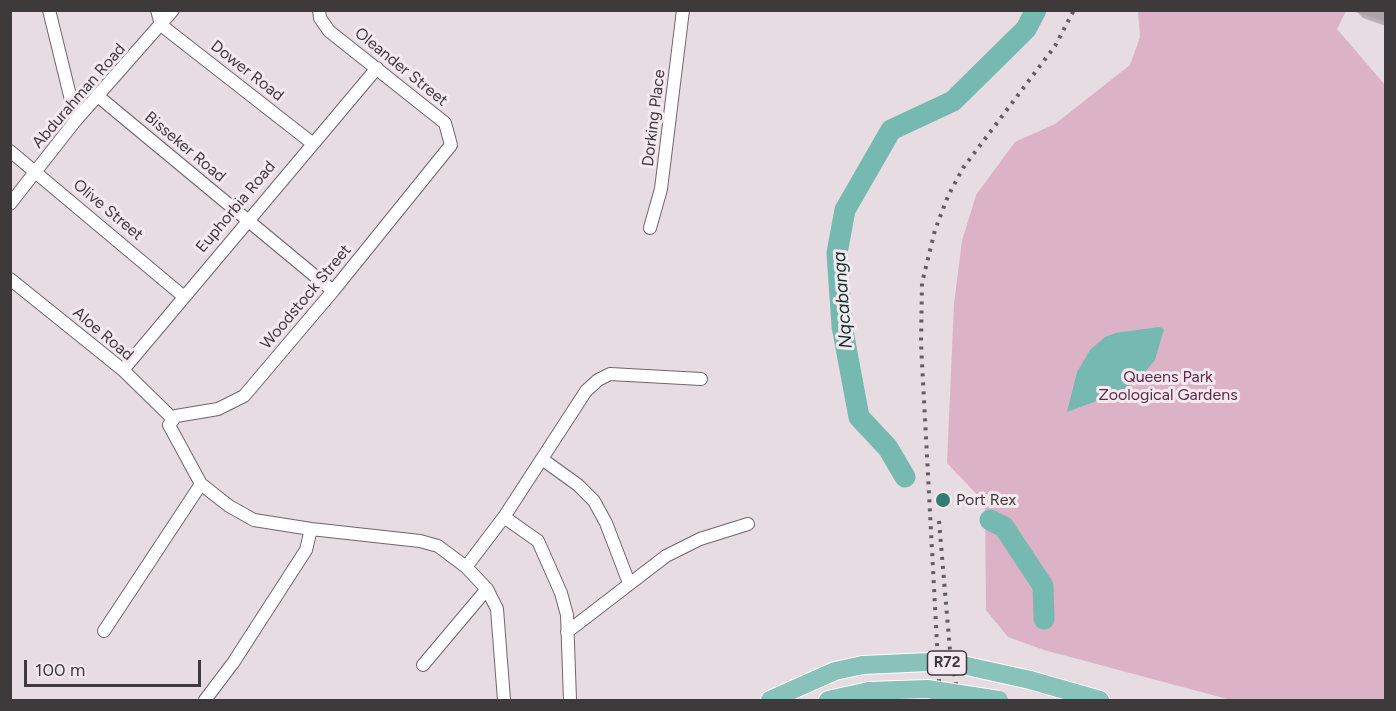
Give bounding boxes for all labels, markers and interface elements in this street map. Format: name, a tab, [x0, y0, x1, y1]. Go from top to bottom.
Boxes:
street label: Oleander Street	[351, 24, 451, 110]
street label: Dower Road	[207, 37, 287, 105]
street label: Abdurahman Road	[28, 40, 130, 152]
street label: Dorking Place	[639, 68, 669, 168]
street label: Bisseker Road	[141, 108, 229, 186]
street label: Euphorbia Road	[192, 157, 280, 257]
street label: Olive Street	[69, 175, 147, 245]
street label: Woodstock Street	[257, 241, 355, 353]
water label: Nqcabanga	[829, 251, 857, 349]
street label: Aloe Road	[69, 303, 137, 365]
park label: Queens Park Zoological Gardens	[1098, 367, 1238, 405]
place label: Port Rex	[956, 490, 1016, 510]
marker: Port Rex	[934, 491, 952, 509]
scale bar	[27, 648, 204, 686]
road number: R72	[928, 651, 966, 675]
text: 100 m	[35, 659, 85, 681]

